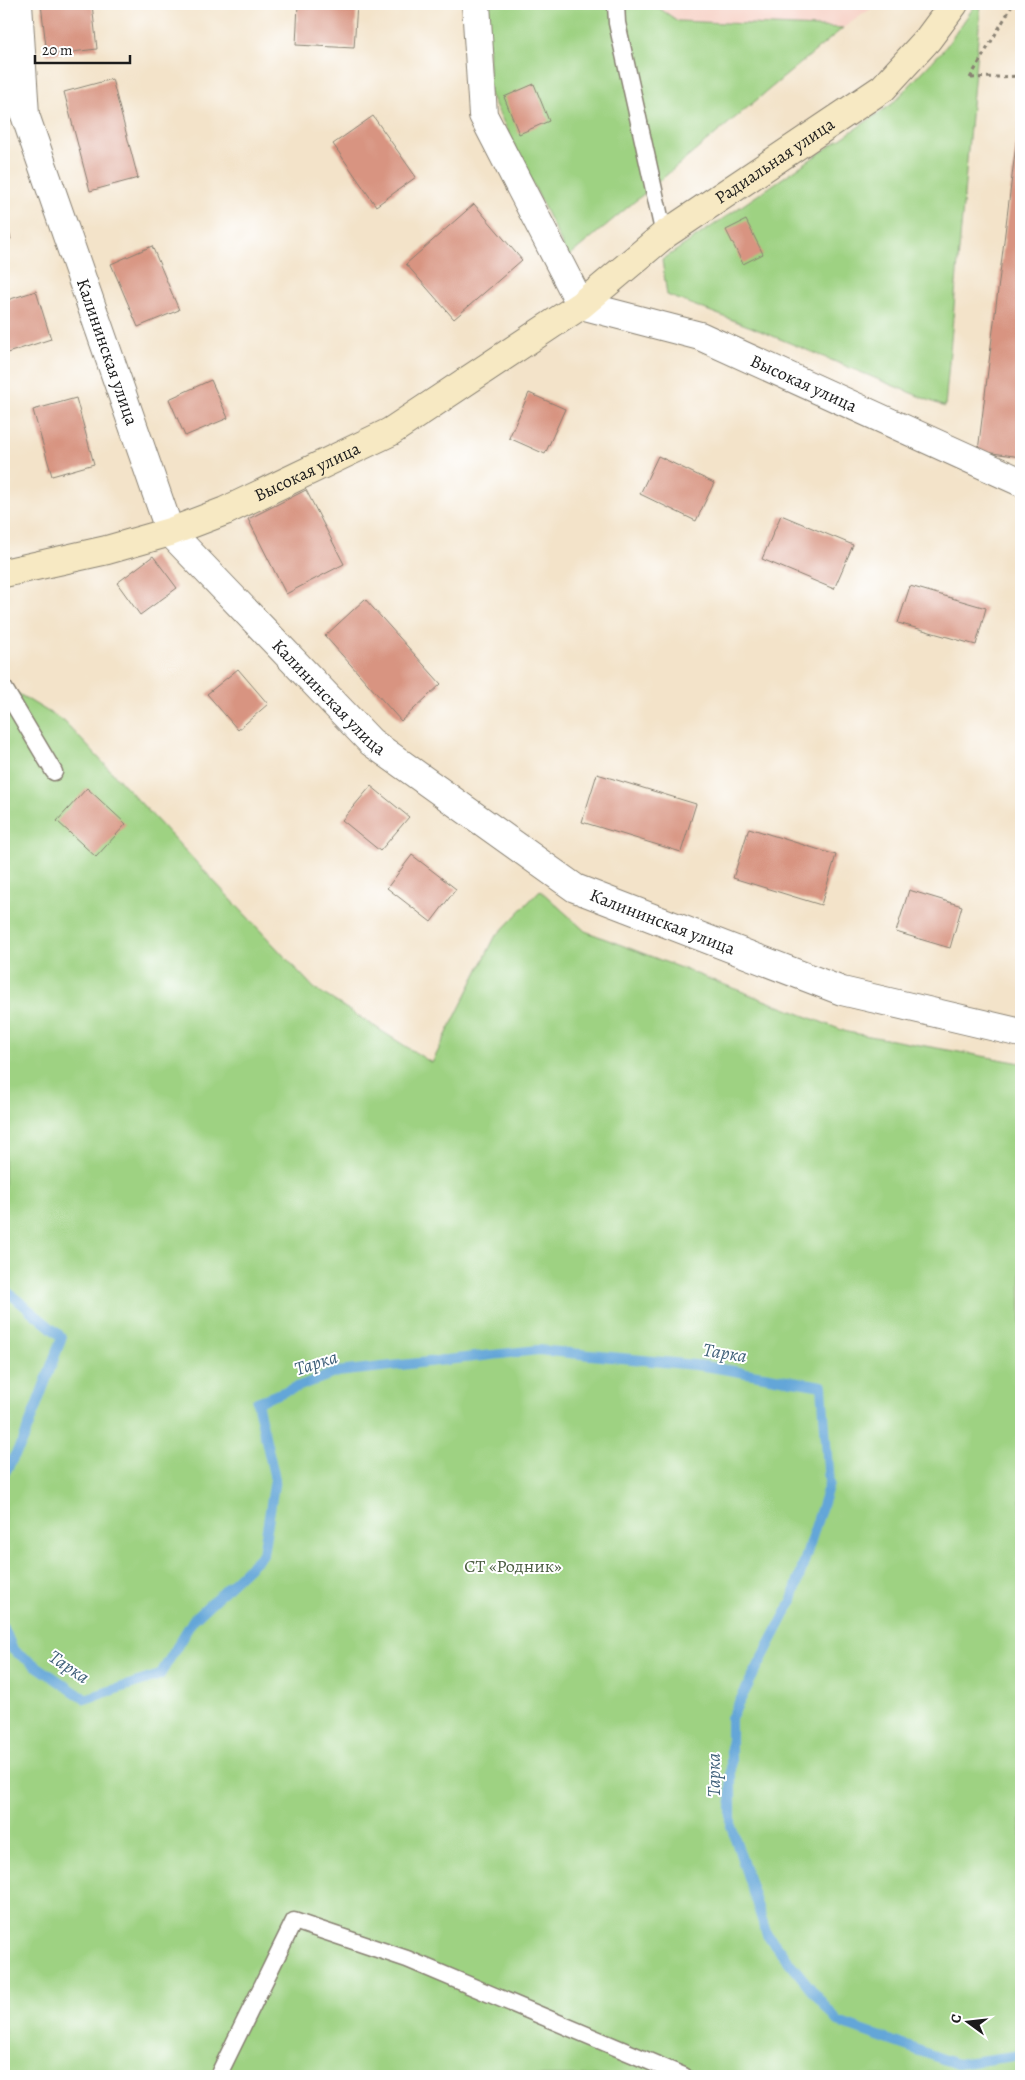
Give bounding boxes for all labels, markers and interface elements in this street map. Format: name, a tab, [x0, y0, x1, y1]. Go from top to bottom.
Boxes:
scale bar	[35, 32, 130, 64]
text: 20 m	[42, 40, 73, 60]
street label: Радиальная улица	[710, 112, 840, 210]
street label: Калининская улица	[71, 275, 144, 429]
street label: Высокая улица	[747, 349, 862, 418]
street label: Высокая улица	[250, 436, 365, 507]
street label: Калининская улица	[267, 634, 391, 761]
street label: Калининская улица	[586, 883, 739, 961]
water label: Тарка	[701, 1337, 749, 1369]
water label: Тарка	[291, 1344, 341, 1382]
park label: СТ «Родник»	[464, 1554, 562, 1578]
water label: Тарка	[43, 1644, 95, 1690]
water label: Тарка	[701, 1753, 727, 1797]
north arrow	[942, 1998, 992, 2048]
text: С	[946, 2012, 966, 2025]

